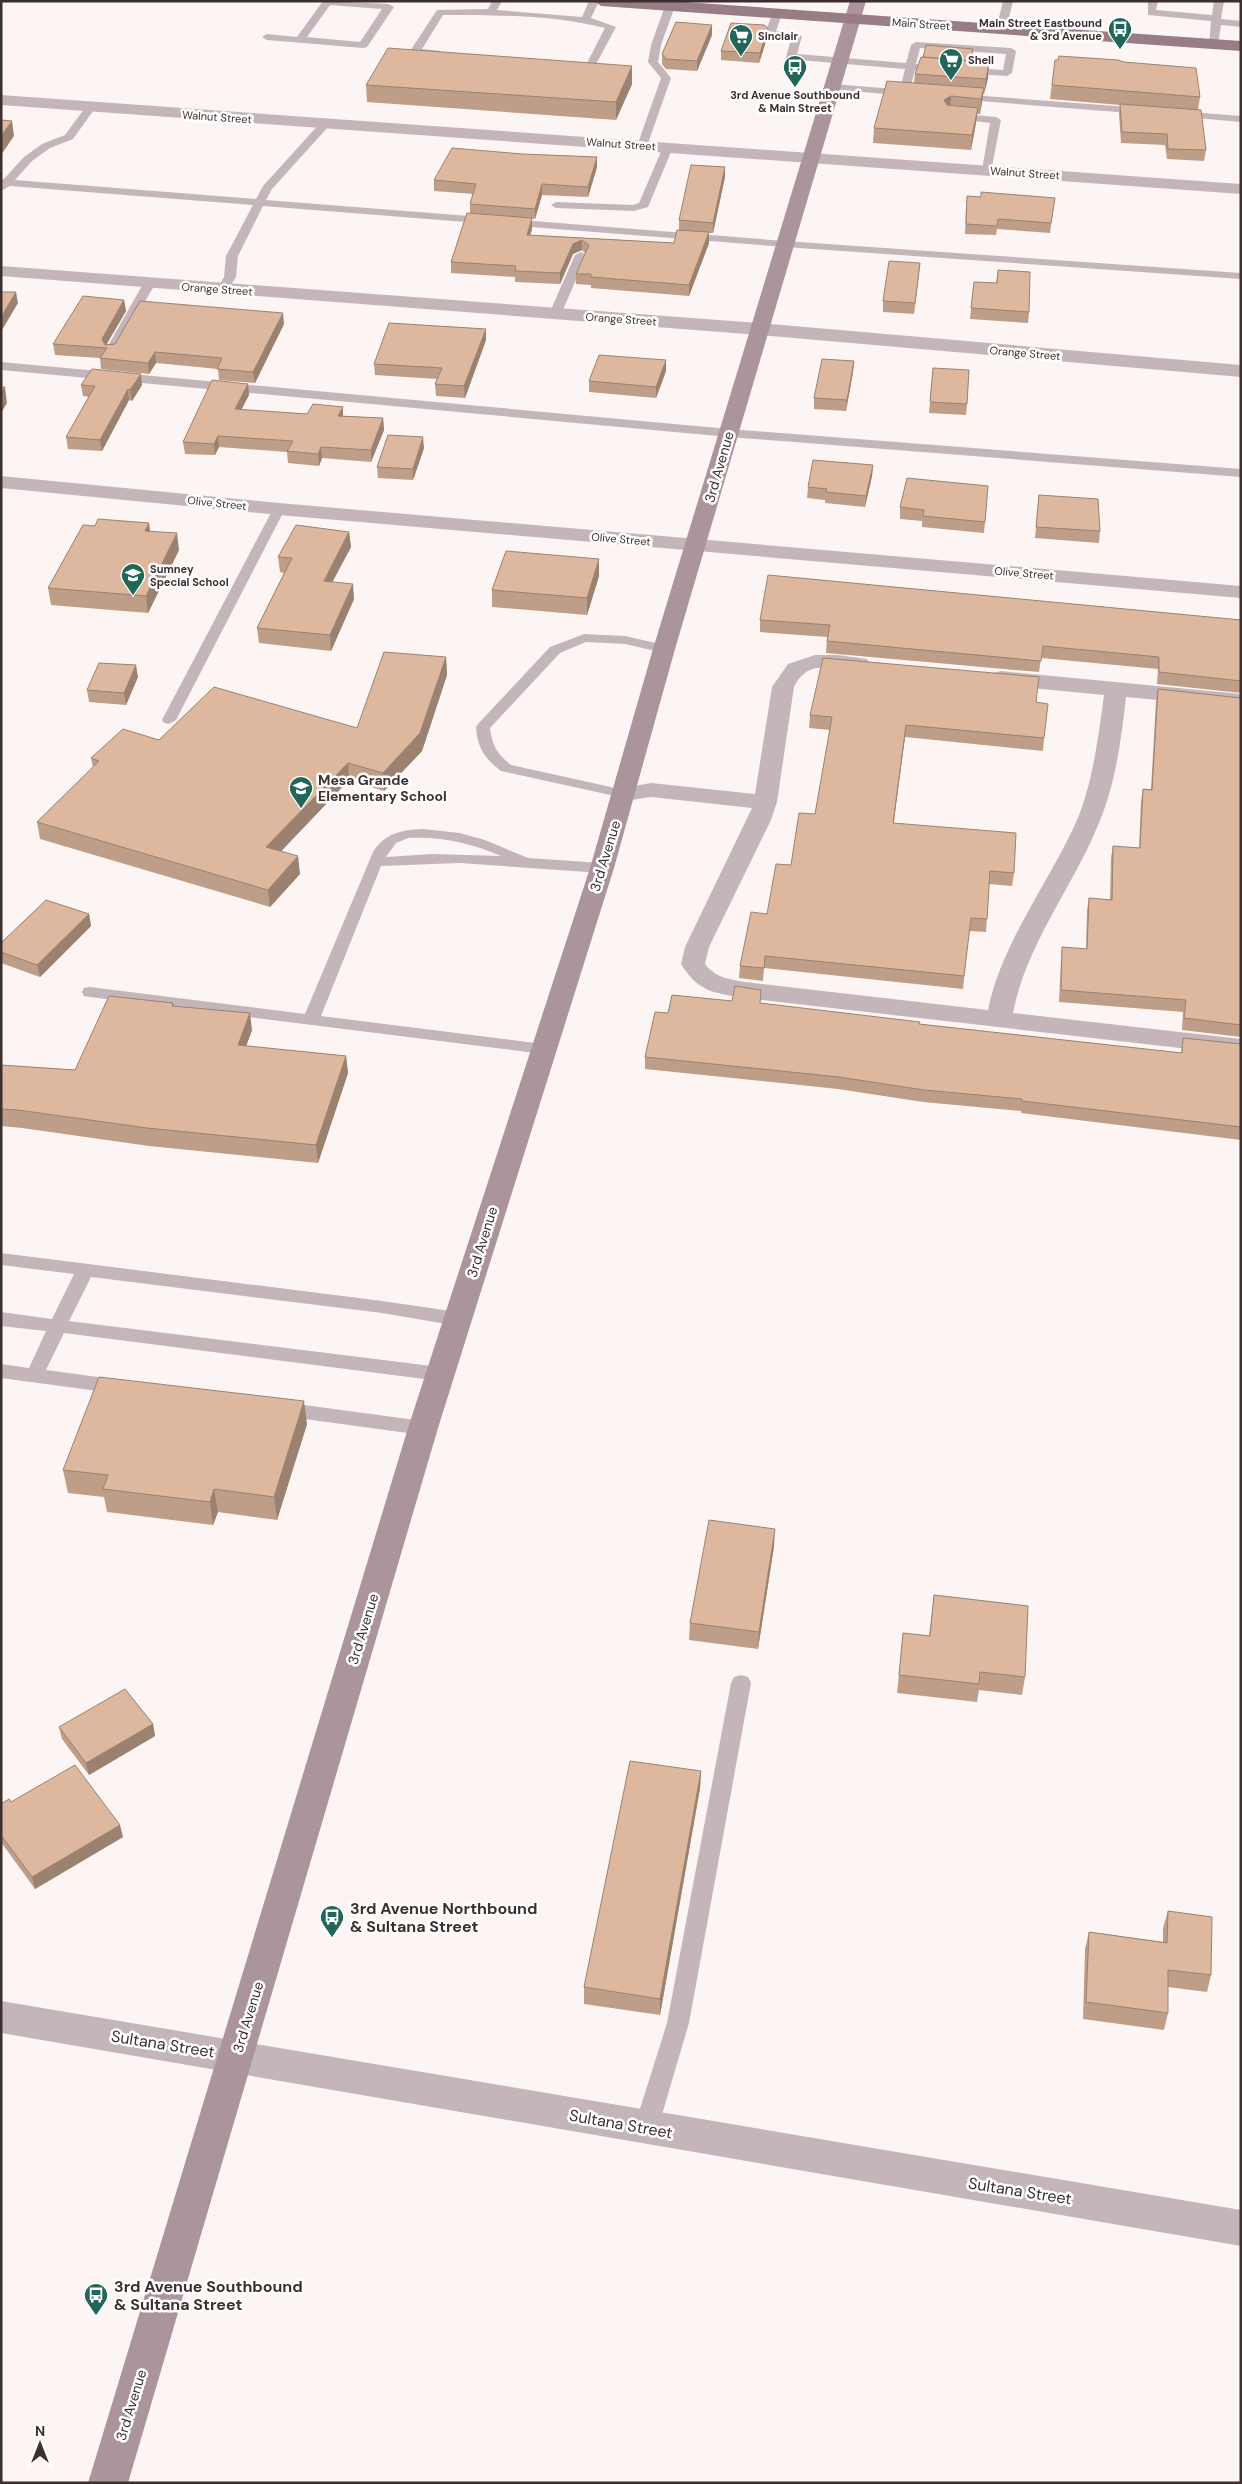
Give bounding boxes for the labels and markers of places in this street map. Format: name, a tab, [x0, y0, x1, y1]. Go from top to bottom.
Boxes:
place label: Main Street Eastbound & 3rd Avenue	[979, 16, 1102, 43]
bus stop icon: Main Street Eastbound & 3rd Avenue	[1107, 16, 1133, 50]
supermarket icon: Sinclair	[728, 23, 754, 57]
place label: Sinclair	[758, 29, 799, 43]
supermarket icon: Shell	[938, 47, 964, 81]
place label: Shell	[968, 53, 994, 67]
bus stop icon: 3rd Avenue Southbound & Main Street	[782, 54, 808, 88]
place label: 3rd Avenue Southbound & Main Street	[730, 88, 860, 115]
school or university icon: Sumney Special School	[120, 562, 146, 596]
place label: Sumney Special School	[150, 562, 229, 589]
place label: Mesa Grande Elementary School	[318, 771, 447, 805]
school or university icon: Mesa Grande Elementary School	[288, 775, 314, 809]
place label: 3rd Avenue Northbound & Sultana Street	[350, 1898, 537, 1937]
bus stop icon: 3rd Avenue Northbound & Sultana Street	[319, 1904, 345, 1938]
place label: 3rd Avenue Southbound & Sultana Street	[114, 2276, 303, 2315]
bus stop icon: 3rd Avenue Southbound & Sultana Street	[83, 2282, 109, 2316]

